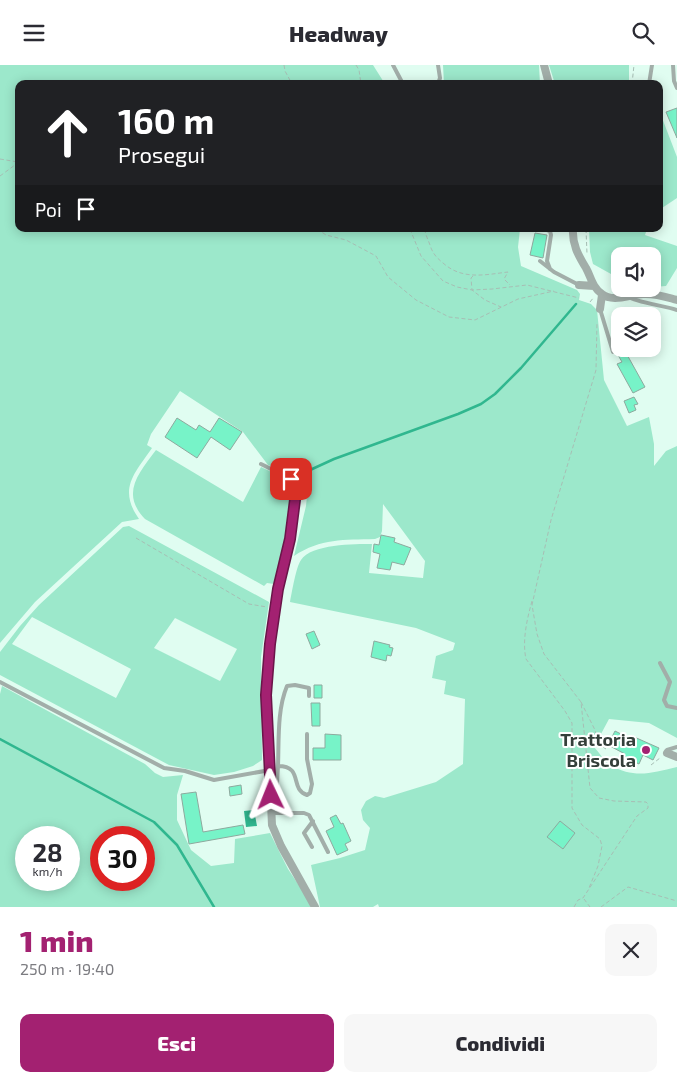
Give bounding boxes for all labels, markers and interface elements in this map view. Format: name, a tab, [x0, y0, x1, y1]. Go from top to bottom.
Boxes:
icon: menu	[20, 19, 48, 47]
icon: search	[629, 19, 657, 47]
text: Headway	[289, 20, 388, 46]
text: 160 m	[118, 99, 214, 141]
icon: ahead	[35, 100, 100, 165]
text: Prosegui	[118, 141, 205, 167]
icon: arrive	[72, 195, 100, 223]
text: Poi	[35, 198, 62, 221]
map controls	[611, 247, 661, 357]
button: sound	[611, 247, 661, 297]
button: layers	[611, 307, 661, 357]
pin	[270, 458, 312, 500]
icon: arrive	[277, 465, 305, 493]
place label: Trattoria Briscola	[560, 728, 636, 771]
marker: Trattoria Briscola	[640, 744, 652, 756]
position arrow	[244, 768, 296, 820]
speed limit sign: 30	[90, 826, 155, 891]
text: 28	[32, 837, 63, 867]
text: km/h	[33, 864, 62, 878]
text: 1 min	[20, 922, 94, 958]
button: close	[605, 924, 657, 976]
text: 250 m · 19:40	[20, 959, 115, 978]
button: Esci	[20, 1014, 334, 1072]
button: Condividi	[344, 1014, 657, 1072]

